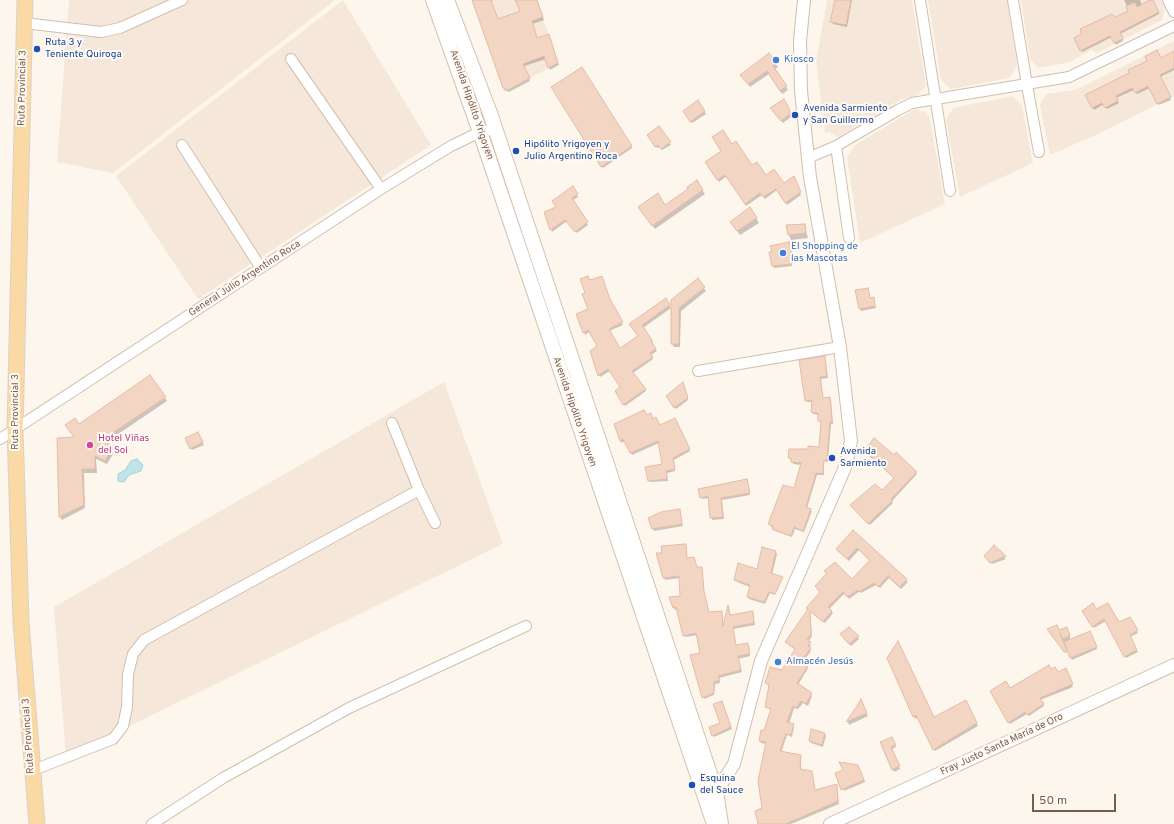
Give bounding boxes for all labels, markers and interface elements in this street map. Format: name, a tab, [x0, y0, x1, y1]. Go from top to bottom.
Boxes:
place label: Ruta 3 y Teniente Quiroga	[45, 37, 122, 60]
marker: Ruta 3 y Teniente Quiroga	[32, 44, 42, 54]
street label: Avenida Hipólito Yrigoyen	[446, 48, 496, 162]
street label: Ruta Provincial 3	[16, 50, 30, 126]
place label: Kiosco	[784, 54, 814, 66]
marker: Kiosco	[771, 55, 781, 65]
place label: Avenida Sarmiento y San Guillermo	[803, 103, 888, 126]
marker: Avenida Sarmiento y San Guillermo	[790, 110, 800, 120]
place label: Hipólito Yrigoyen y Julio Argentino Roca	[524, 139, 617, 162]
marker: Hipólito Yrigoyen y Julio Argentino Roca	[511, 146, 521, 156]
street label: General Julio Argentino Roca	[187, 238, 303, 320]
place label: El Shopping de las Mascotas	[791, 241, 858, 264]
marker: El Shopping de las Mascotas	[778, 248, 788, 258]
street label: Avenida Hipólito Yrigoyen	[549, 355, 599, 469]
street label: Ruta Provincial 3	[10, 374, 22, 450]
place label: Hotel Viñas del Sol	[98, 433, 149, 456]
marker: Hotel Viñas del Sol	[85, 440, 95, 450]
place label: Avenida Sarmiento	[840, 446, 886, 470]
marker: Avenida Sarmiento	[827, 453, 837, 463]
place label: Almacén Jesús	[786, 656, 853, 668]
marker: Almacén Jesús	[773, 657, 783, 667]
street label: Ruta Provincial 3	[20, 698, 38, 774]
street label: Fray Justo Santa María de Oro	[939, 711, 1065, 779]
place label: Esquina del Sauce	[700, 773, 743, 796]
marker: Esquina del Sauce	[687, 780, 697, 790]
scale bar	[1034, 786, 1118, 812]
text: 50 m	[1039, 793, 1067, 809]

